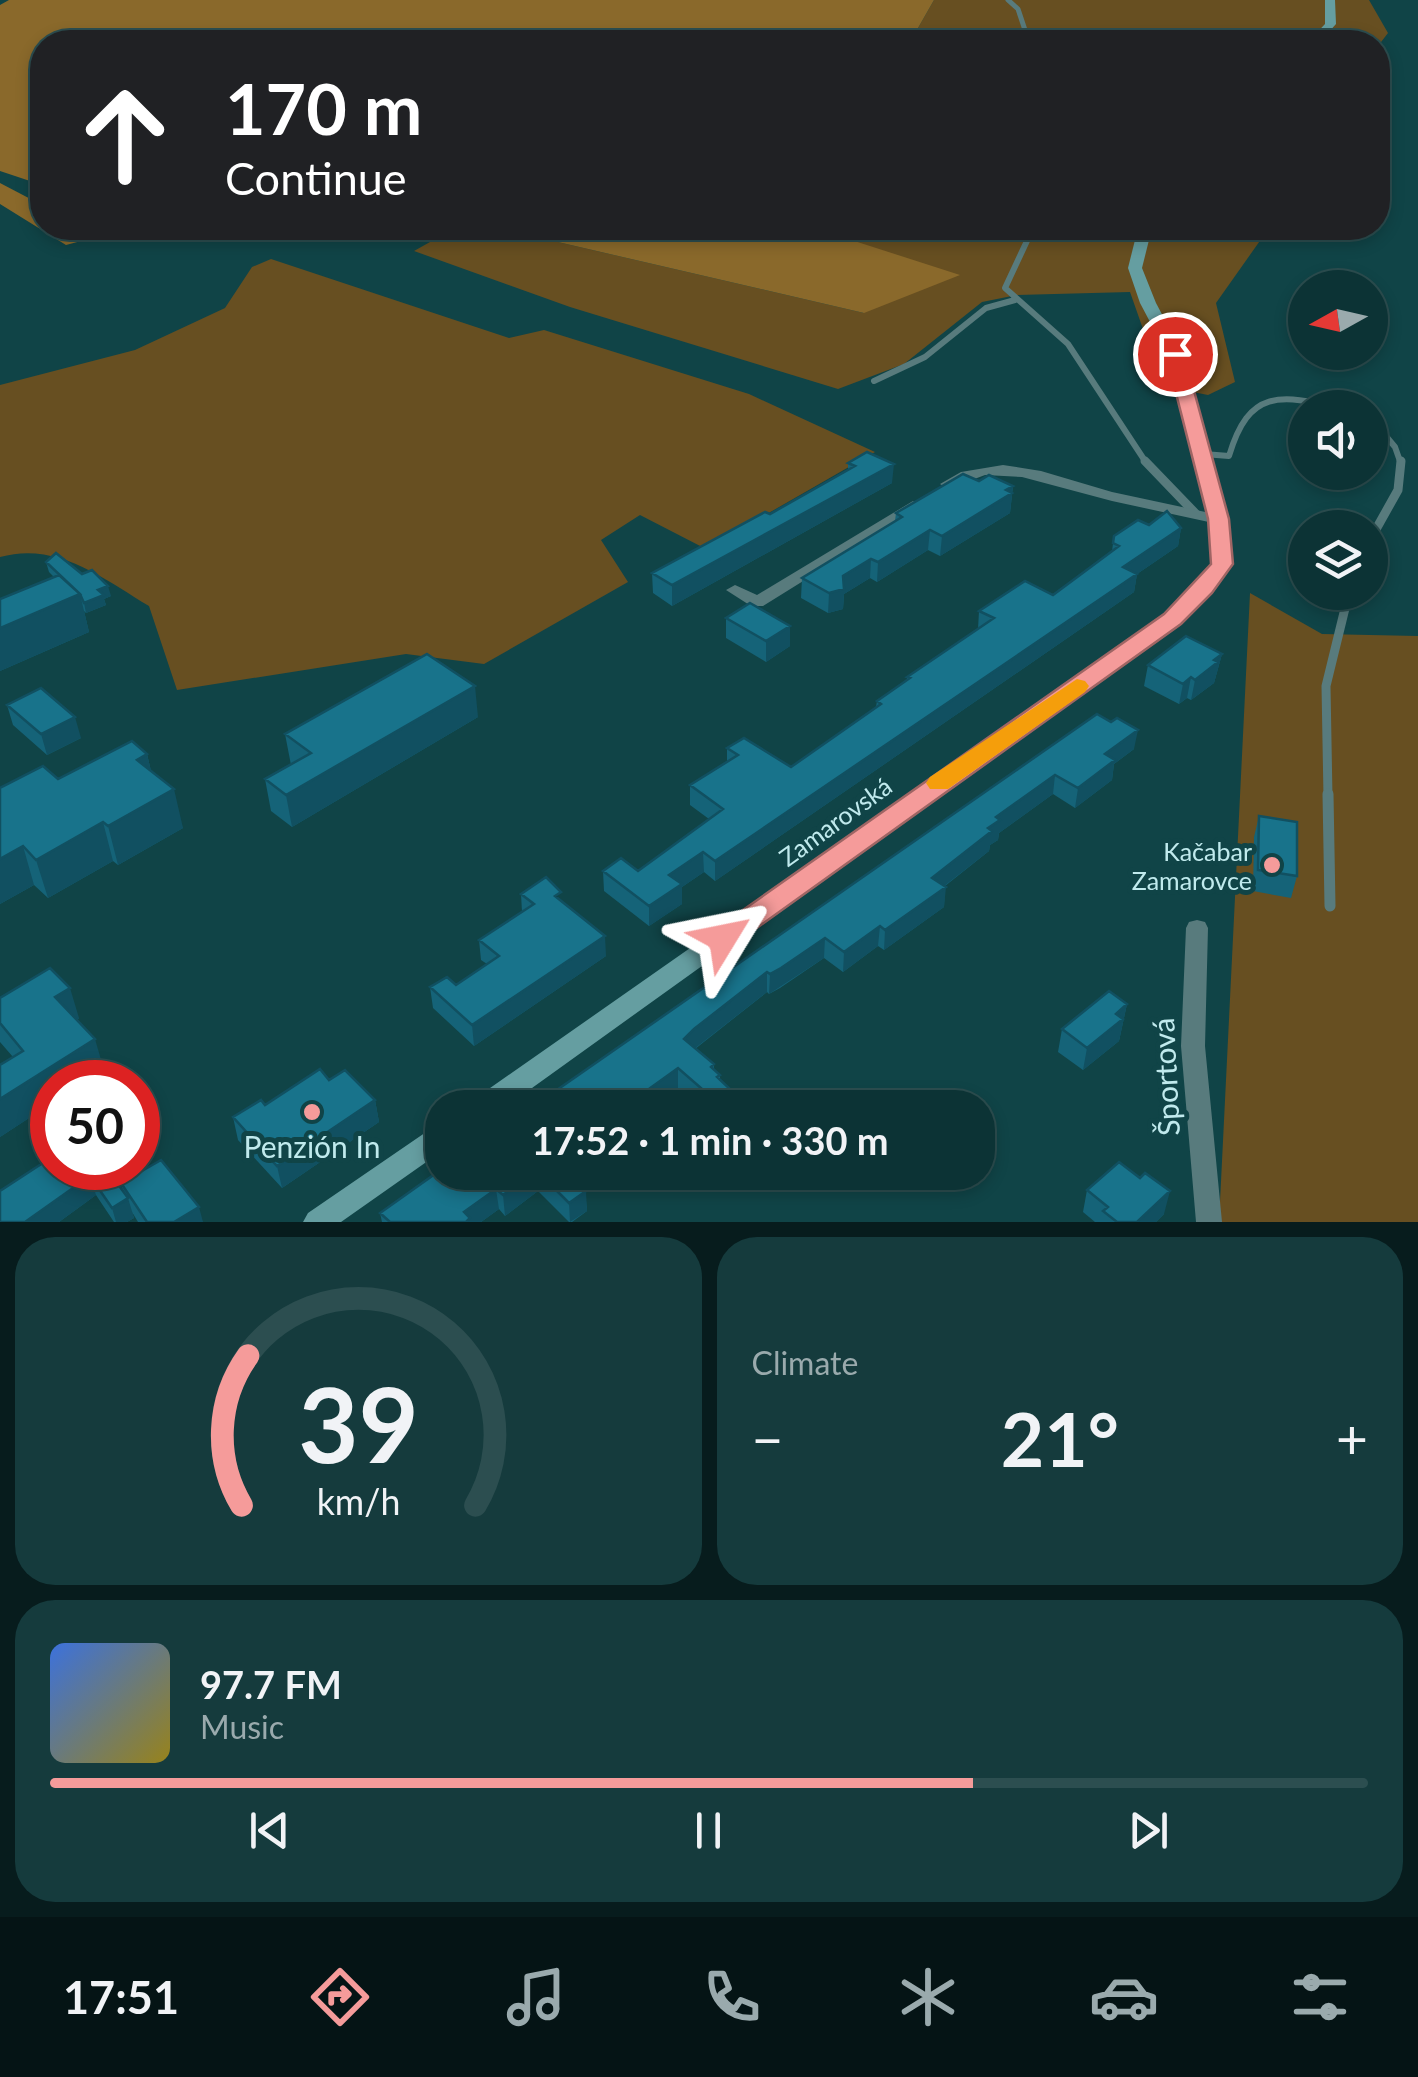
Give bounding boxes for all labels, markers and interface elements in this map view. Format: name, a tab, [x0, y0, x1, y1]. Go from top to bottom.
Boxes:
text: 170 m	[225, 66, 422, 150]
icon: ahead	[60, 70, 190, 200]
text: Continue	[225, 151, 407, 205]
north arrow	[1288, 270, 1388, 370]
map controls	[1288, 270, 1388, 610]
pin	[1133, 312, 1218, 397]
icon: arrive	[1148, 327, 1203, 382]
button: sound	[1288, 390, 1388, 490]
button: layers	[1288, 510, 1388, 610]
street label: Zamarovská	[773, 770, 897, 872]
place label: Kačabar Zamarovce	[1132, 836, 1252, 895]
marker: Kačabar Zamarovce	[1261, 854, 1283, 876]
position arrow	[671, 886, 775, 990]
street label: Športová	[1144, 1017, 1186, 1137]
speed limit sign: 50	[30, 1060, 160, 1190]
marker: Penzión In	[301, 1101, 323, 1123]
text: 17:52 · 1 min · 330 m	[531, 1117, 889, 1163]
place label: Penzión In	[244, 1128, 380, 1164]
text: Climate	[752, 1343, 858, 1382]
text: 39	[298, 1360, 419, 1485]
text: 21°	[1001, 1393, 1119, 1483]
text: −	[752, 1405, 783, 1471]
text: +	[1336, 1405, 1368, 1471]
text: km/h	[316, 1480, 400, 1523]
text: 97.7 FM	[200, 1661, 342, 1707]
text: Music	[200, 1707, 284, 1746]
icon: previous	[242, 1803, 297, 1858]
icon: pause	[681, 1803, 736, 1858]
icon: next	[1121, 1803, 1176, 1858]
icon: directions	[305, 1962, 375, 2032]
icon: music	[501, 1962, 571, 2032]
icon: phone	[697, 1962, 767, 2032]
icon: climate	[893, 1962, 963, 2032]
icon: car	[1089, 1962, 1159, 2032]
icon: filters	[1285, 1962, 1355, 2032]
text: 17:51	[63, 1970, 179, 2024]

